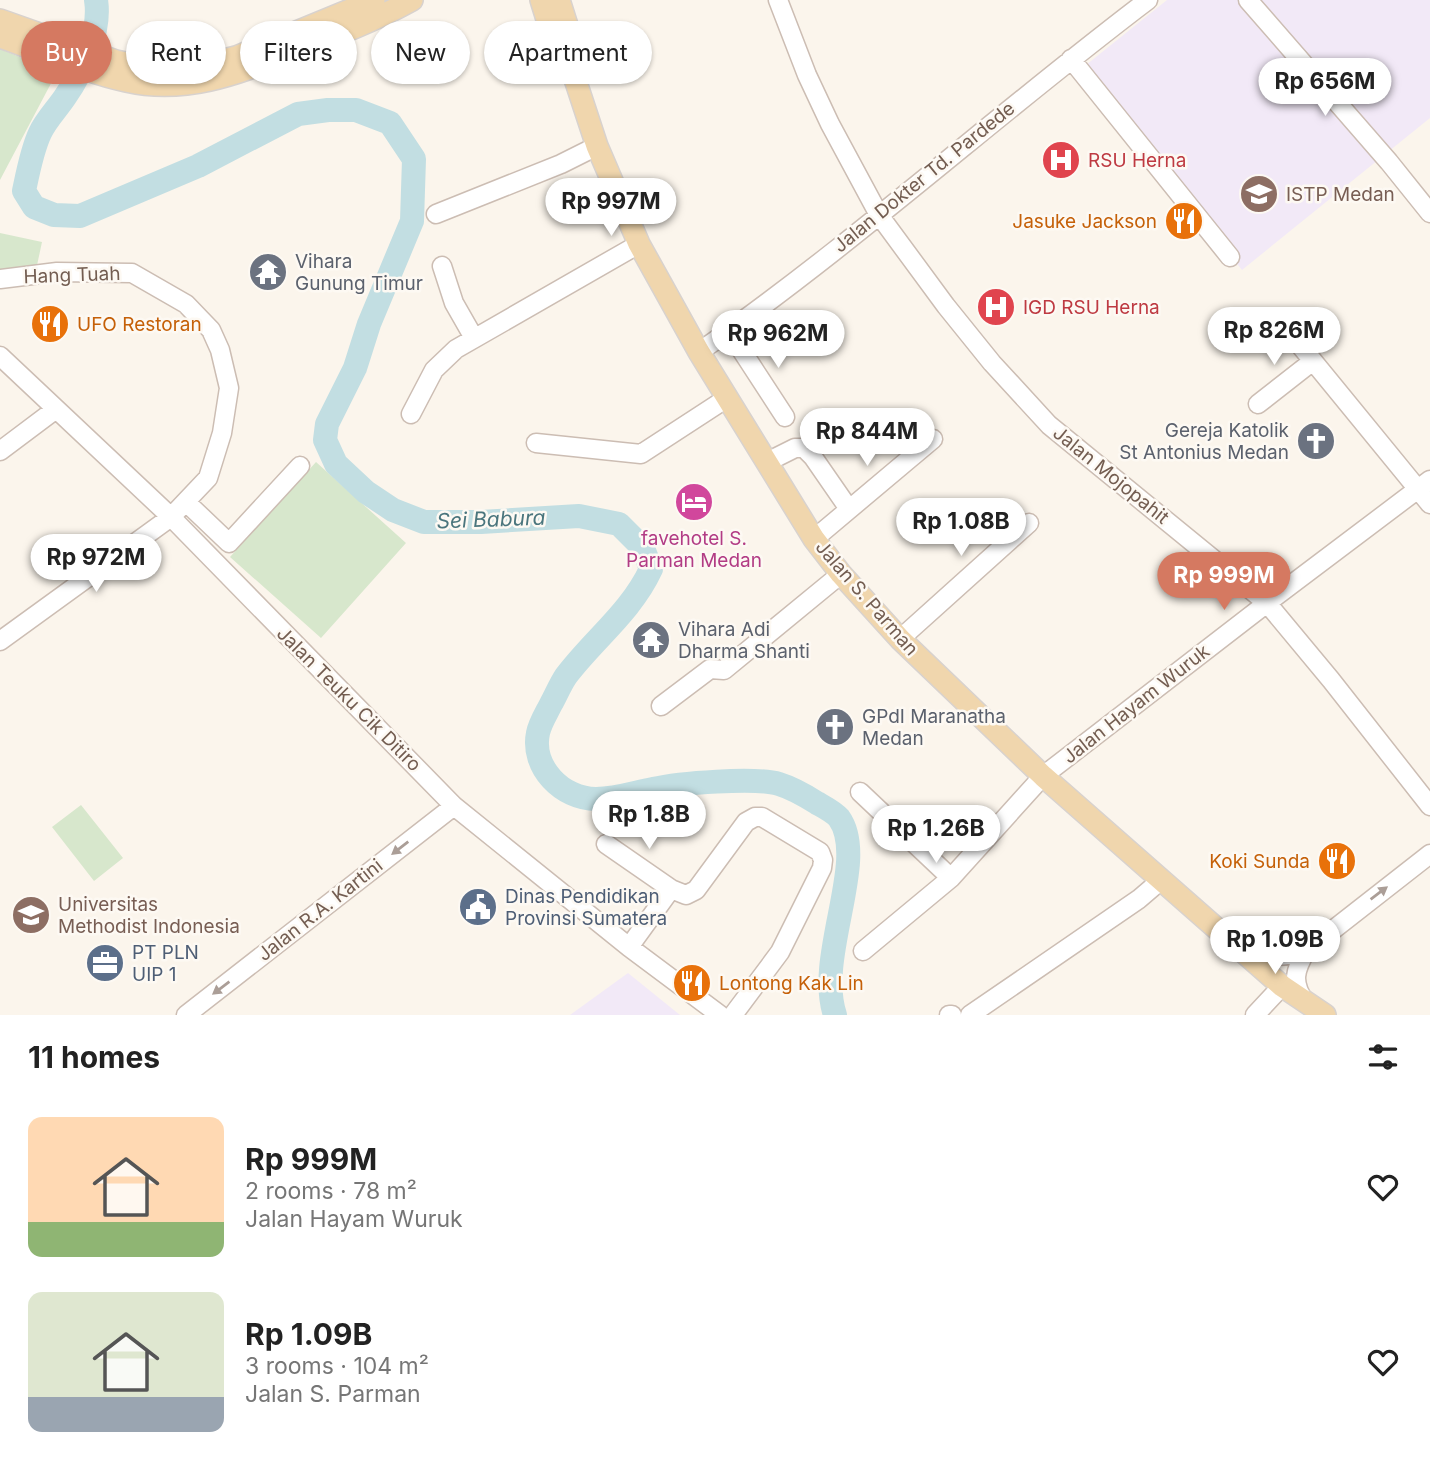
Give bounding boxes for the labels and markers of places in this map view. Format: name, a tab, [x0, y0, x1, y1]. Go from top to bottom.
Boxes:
pin: Rp 656M	[1260, 58, 1390, 118]
hospital icon: RSU Herna	[1040, 139, 1082, 181]
place label: RSU Herna	[1088, 149, 1186, 172]
school or university icon: ISTP Medan	[1238, 173, 1280, 215]
pin: Rp 997M	[546, 178, 676, 238]
place label: ISTP Medan	[1286, 183, 1395, 206]
restaurant icon: Jasuke Jackson	[1163, 200, 1205, 242]
place label: Jasuke Jackson	[1012, 210, 1157, 233]
place label: Vihara Gunung Timur	[295, 250, 423, 295]
temple icon: Vihara Gunung Timur	[247, 251, 289, 293]
hospital icon: IGD RSU Herna	[975, 286, 1017, 328]
place label: IGD RSU Herna	[1023, 296, 1160, 319]
restaurant icon: UFO Restoran	[29, 303, 71, 345]
pin: Rp 826M	[1209, 308, 1339, 367]
pin: Rp 962M	[713, 310, 843, 370]
place label: UFO Restoran	[77, 313, 202, 336]
pin: Rp 844M	[802, 408, 932, 468]
place label: Gereja Katolik St Antonius Medan	[1119, 419, 1290, 464]
church icon: Gereja Katolik St Antonius Medan	[1295, 420, 1337, 462]
hotel icon: favehotel S. Parman Medan	[673, 481, 715, 523]
pin: Rp 1.08B	[889, 498, 1033, 558]
place label: favehotel S. Parman Medan	[626, 527, 762, 572]
pin: Rp 972M	[31, 534, 161, 594]
pin: Rp 999M	[1159, 552, 1289, 612]
place label: Vihara Adi Dharma Shanti	[678, 618, 810, 663]
temple icon: Vihara Adi Dharma Shanti	[630, 619, 672, 661]
place label: GPdI Maranatha Medan	[862, 705, 1006, 750]
church icon: GPdI Maranatha Medan	[814, 706, 856, 748]
pin: Rp 1.8B	[584, 792, 714, 851]
pin: Rp 1.26B	[864, 806, 1008, 865]
restaurant icon: Koki Sunda	[1316, 840, 1358, 882]
place label: Koki Sunda	[1209, 850, 1310, 873]
place label: Dinas Pendidikan Provinsi Sumatera	[505, 885, 667, 930]
public building icon: Dinas Pendidikan Provinsi Sumatera	[457, 886, 499, 928]
place label: Universitas Methodist Indonesia	[58, 893, 240, 938]
school or university icon: Universitas Methodist Indonesia	[10, 894, 52, 936]
pin: Rp 1.09B	[1203, 916, 1347, 976]
place label: PT PLN UIP 1	[132, 941, 199, 986]
office icon: PT PLN UIP 1	[84, 942, 126, 984]
restaurant icon: Lontong Kak Lin	[671, 962, 713, 1004]
place label: Lontong Kak Lin	[719, 972, 864, 995]

